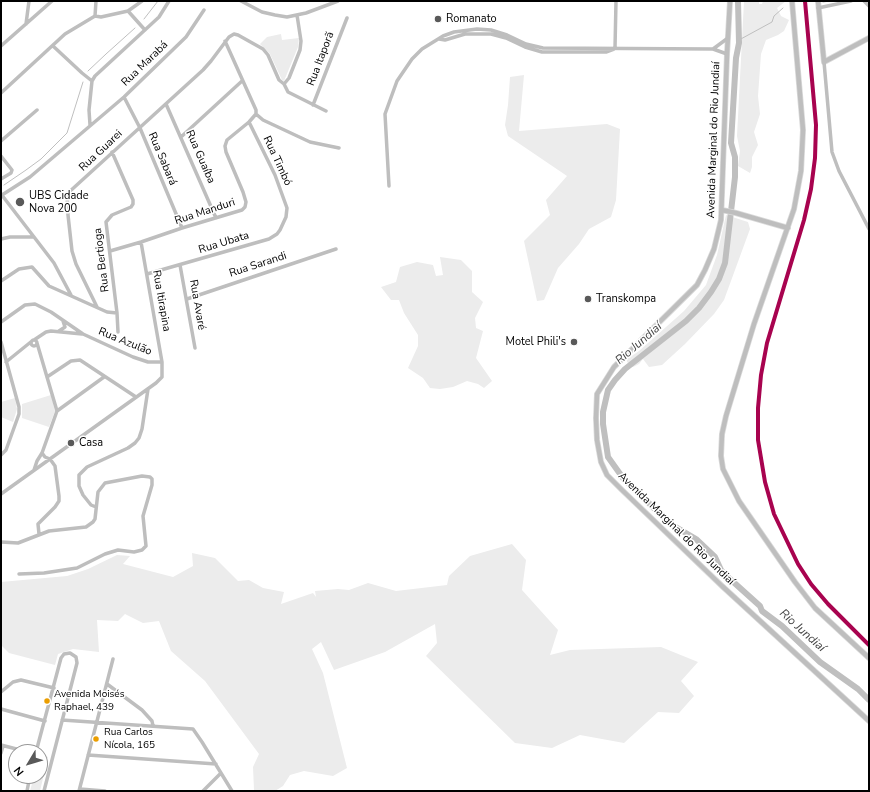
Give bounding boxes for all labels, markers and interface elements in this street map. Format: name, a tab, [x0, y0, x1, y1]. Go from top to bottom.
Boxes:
place label: Romanato	[446, 12, 497, 26]
marker: Romanato	[433, 14, 443, 24]
street label: Rua Itaporã	[305, 30, 337, 88]
street label: Rua Marabá	[119, 39, 171, 89]
street label: Avenida Marginal do Rio Jundiaí	[705, 61, 723, 219]
street label: Rua Guarei	[77, 128, 125, 174]
street label: Rua Guaíba	[182, 128, 218, 186]
street label: Rua Sabará	[145, 130, 179, 188]
street label: Rua Timbó	[260, 134, 294, 188]
place label: UBS Cidade Nova 200	[29, 189, 88, 215]
marker: UBS Cidade Nova 200	[14, 196, 26, 208]
street label: Rua Manduri	[173, 196, 237, 228]
street label: Rua Bertioga	[92, 227, 112, 293]
street label: Rua Ubata	[197, 229, 251, 257]
street label: Rua Sarandi	[228, 249, 288, 281]
street label: Rua Itirapina	[149, 269, 173, 333]
street label: Rua Avaré	[186, 279, 208, 331]
place label: Transkompa	[596, 292, 656, 306]
marker: Transkompa	[583, 294, 593, 304]
water label: Rio Jundiaí	[613, 320, 665, 368]
street label: Rua Azulão	[96, 325, 154, 359]
place label: Motel Phili's	[506, 335, 566, 349]
marker: Motel Phili's	[569, 337, 579, 347]
place label: Casa	[79, 436, 103, 450]
marker: Casa	[66, 438, 76, 448]
street label: Avenida Marginal do Rio Jundiaí	[615, 470, 737, 588]
water label: Rio Jundiaí	[776, 607, 828, 655]
place label: Avenida Moisés Raphael, 439	[54, 689, 124, 712]
marker: Avenida Moisés Raphael, 439	[42, 696, 52, 706]
place label: Rua Carlos Nícola, 165	[104, 727, 155, 750]
marker: Rua Carlos Nícola, 165	[91, 734, 101, 744]
north arrow	[8, 744, 48, 784]
text: N	[10, 763, 27, 779]

